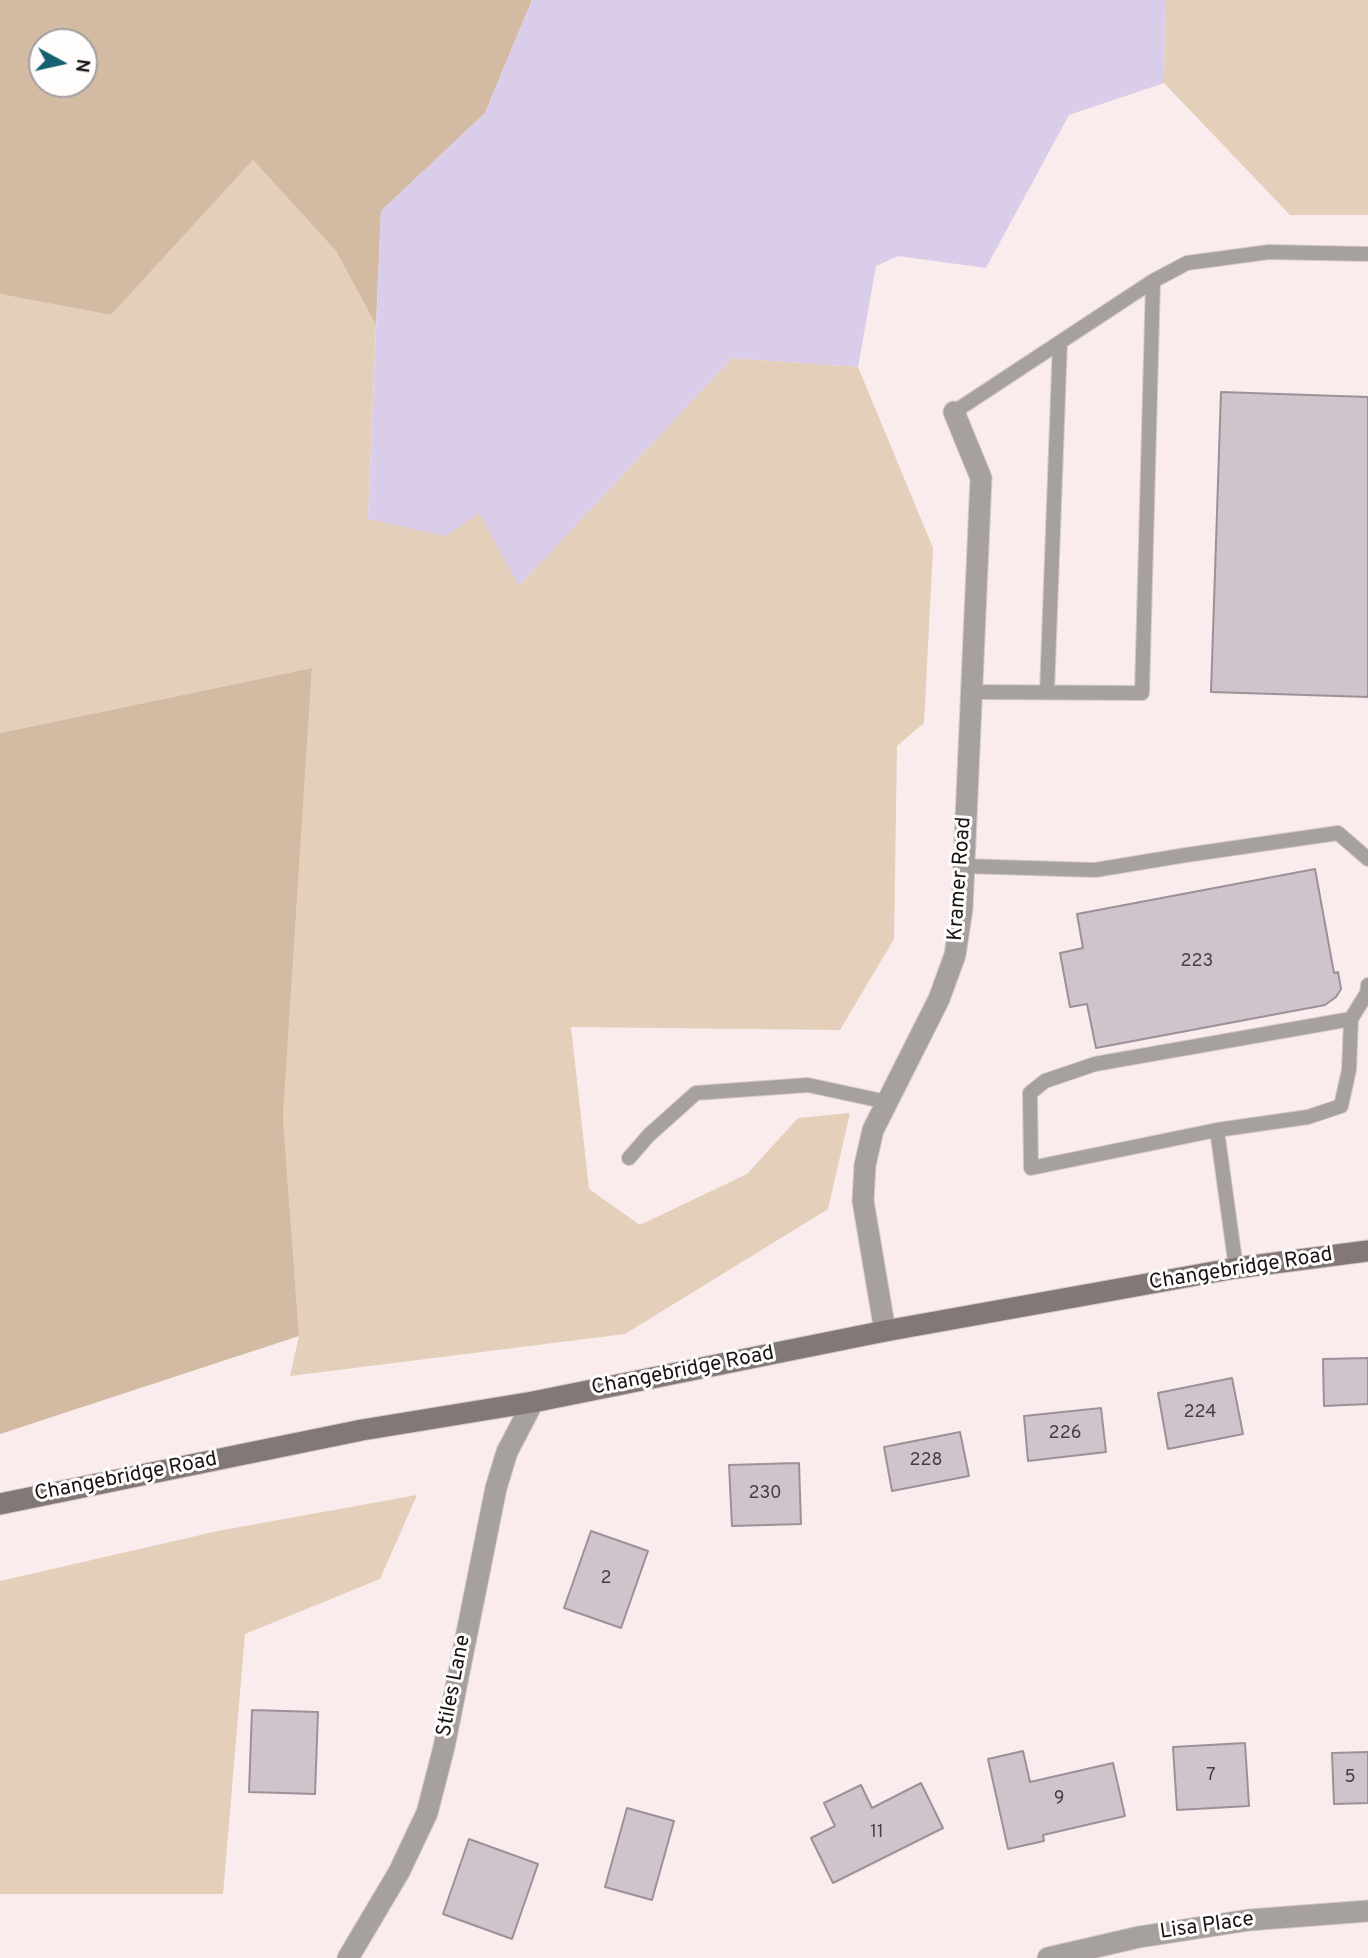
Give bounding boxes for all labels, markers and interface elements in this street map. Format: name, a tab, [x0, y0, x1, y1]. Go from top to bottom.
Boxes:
north arrow	[28, 28, 98, 98]
text: N	[69, 57, 95, 74]
street label: Kramer Road	[944, 816, 978, 942]
house number: 223	[1181, 951, 1213, 973]
street label: Changebridge Road	[1147, 1243, 1335, 1297]
street label: Changebridge Road	[590, 1342, 776, 1402]
house number: 224	[1183, 1402, 1217, 1424]
house number: 226	[1049, 1423, 1081, 1445]
street label: Changebridge Road	[33, 1448, 219, 1508]
house number: 228	[909, 1450, 943, 1472]
house number: 230	[748, 1483, 782, 1505]
house number: 2	[600, 1568, 612, 1590]
street label: Stiles Lane	[433, 1633, 477, 1739]
house number: 7	[1206, 1765, 1216, 1787]
house number: 5	[1344, 1767, 1356, 1789]
house number: 9	[1054, 1788, 1064, 1810]
house number: 11	[870, 1822, 884, 1844]
street label: Lisa Place	[1158, 1908, 1256, 1946]

